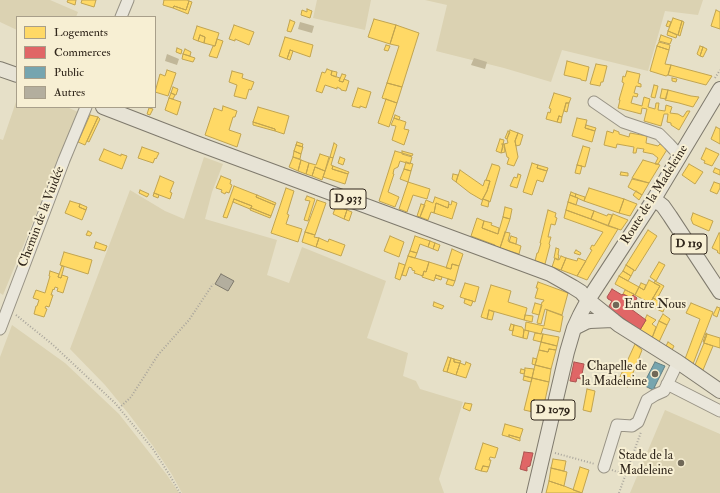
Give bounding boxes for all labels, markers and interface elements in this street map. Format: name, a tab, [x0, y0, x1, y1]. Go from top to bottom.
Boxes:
legend	[16, 16, 156, 108]
text: Logements	[54, 25, 108, 40]
text: Commerces	[54, 45, 111, 60]
text: Public	[54, 65, 84, 80]
text: Autres	[54, 85, 85, 100]
street label: Route de la Madeleine	[618, 142, 692, 248]
street label: Chemin de la Vuidée	[16, 165, 68, 269]
road number: D 933	[330, 189, 366, 209]
road number: D 119	[671, 234, 707, 254]
place label: Entre Nous	[624, 297, 686, 313]
marker: Entre Nous	[611, 300, 621, 310]
place label: Chapelle de la Madeleine	[582, 359, 647, 390]
marker: Chapelle de la Madeleine	[650, 369, 660, 379]
road number: D 1079	[531, 400, 575, 420]
place label: Stade de la Madeleine	[618, 448, 673, 479]
marker: Stade de la Madeleine	[676, 458, 686, 468]

